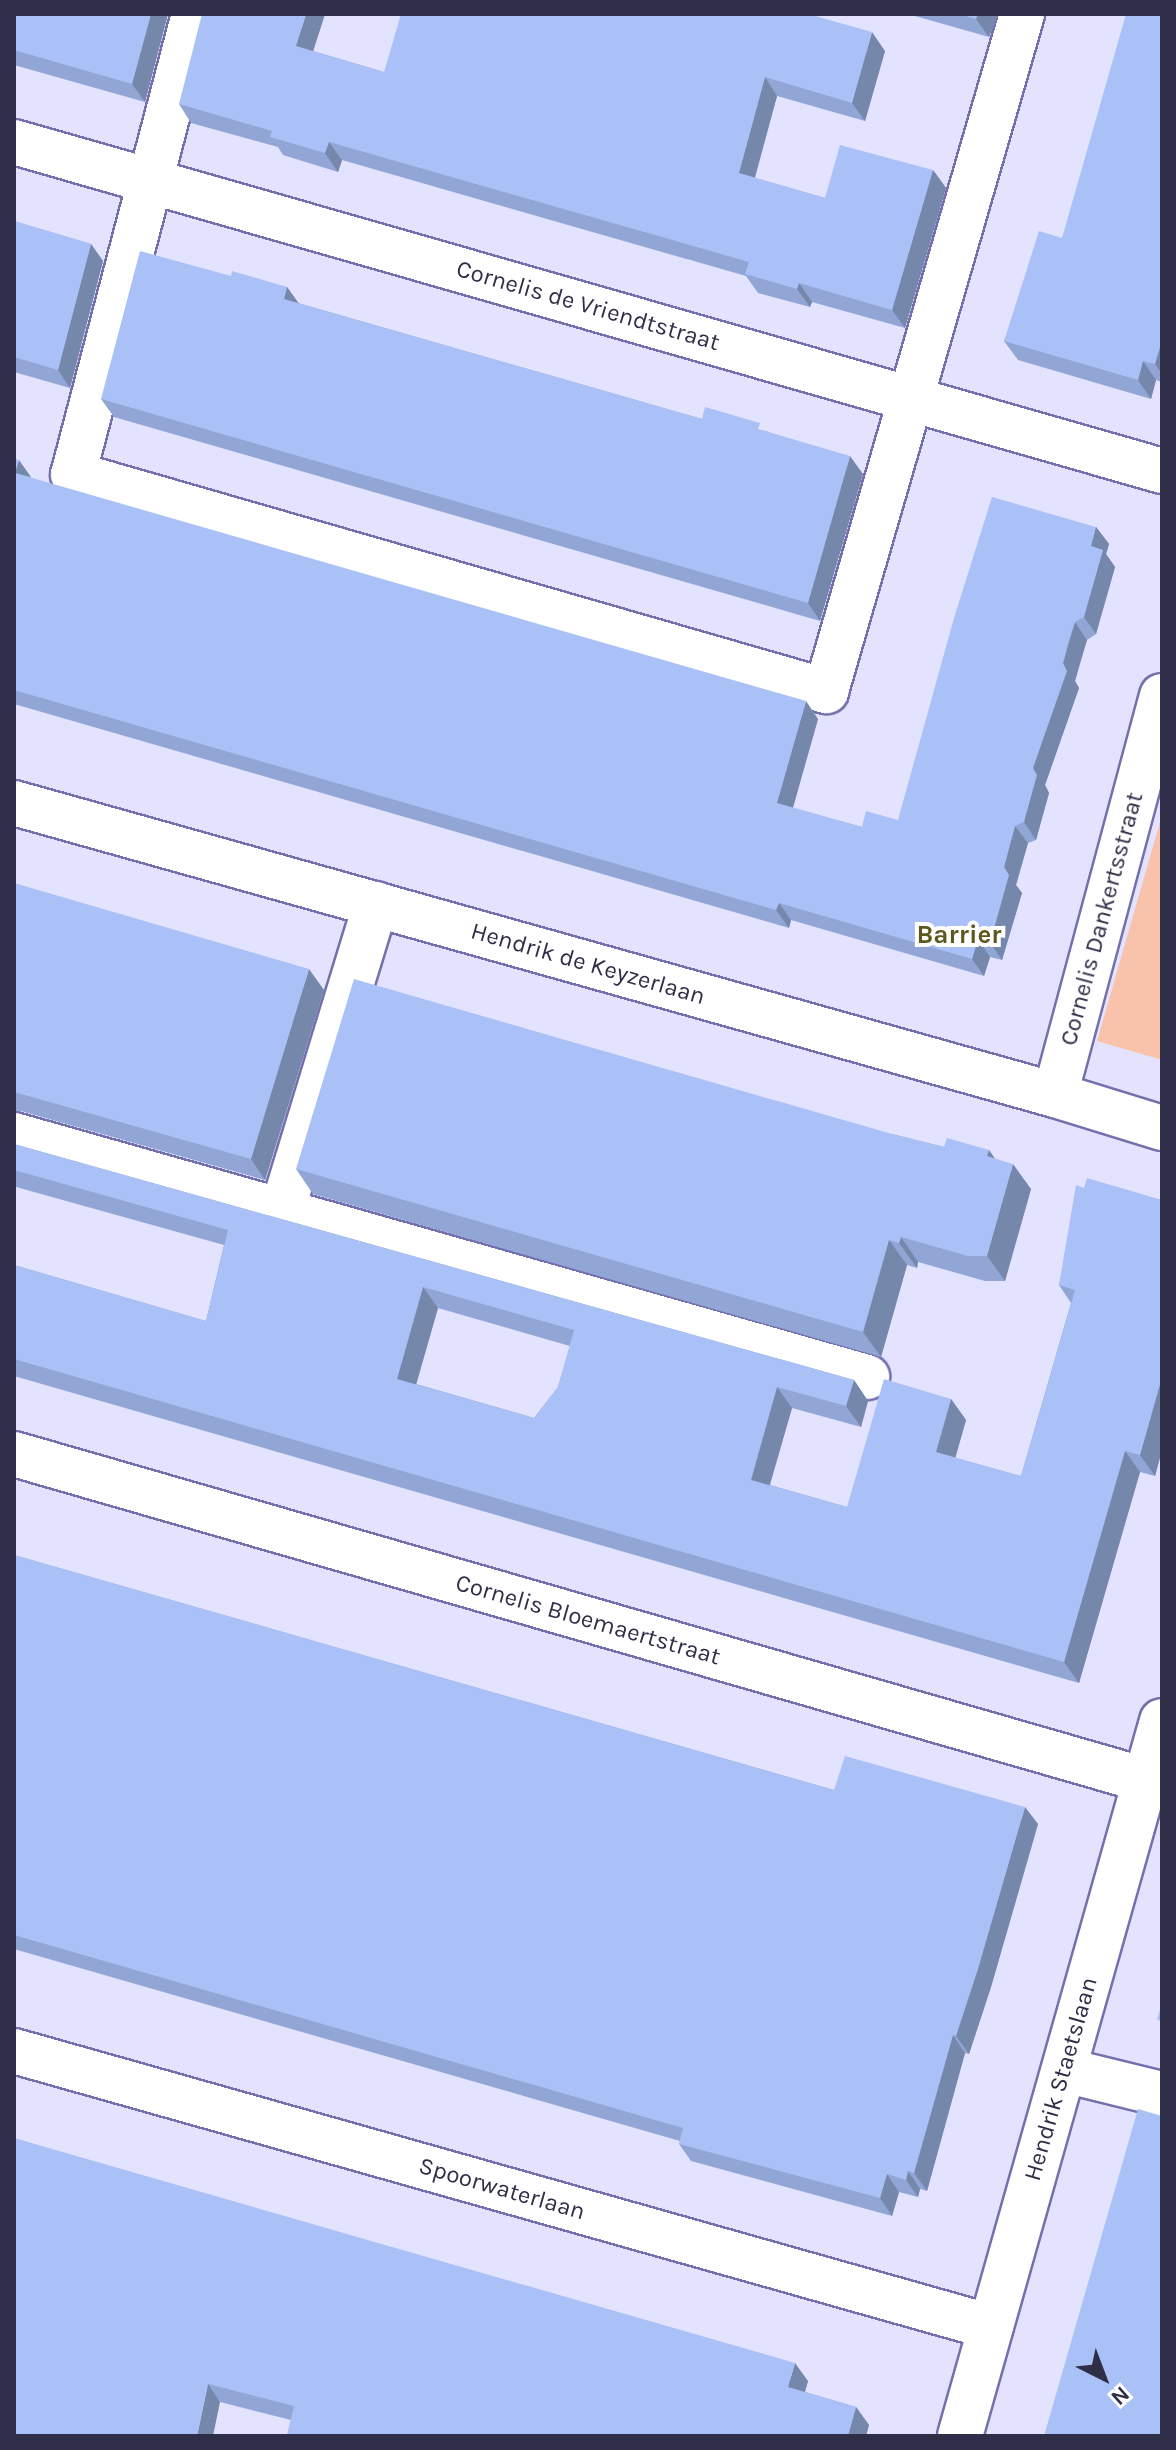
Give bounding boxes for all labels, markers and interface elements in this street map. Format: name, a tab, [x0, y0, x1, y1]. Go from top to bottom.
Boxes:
street label: Cornelis de Vriendtstraat	[453, 255, 723, 357]
street label: Cornelis Dankertsstraat	[1054, 789, 1150, 1049]
street label: Hendrik de Keyzerlaan	[467, 917, 709, 1011]
district label: Barrier	[917, 919, 1001, 951]
street label: Cornelis Bloemaertstraat	[452, 1568, 724, 1672]
street label: Hendrik Staetslaan	[1018, 1974, 1104, 2184]
street label: Spoorwaterlaan	[416, 2151, 588, 2227]
north arrow	[1064, 2338, 1144, 2418]
text: N	[1105, 2381, 1135, 2411]

